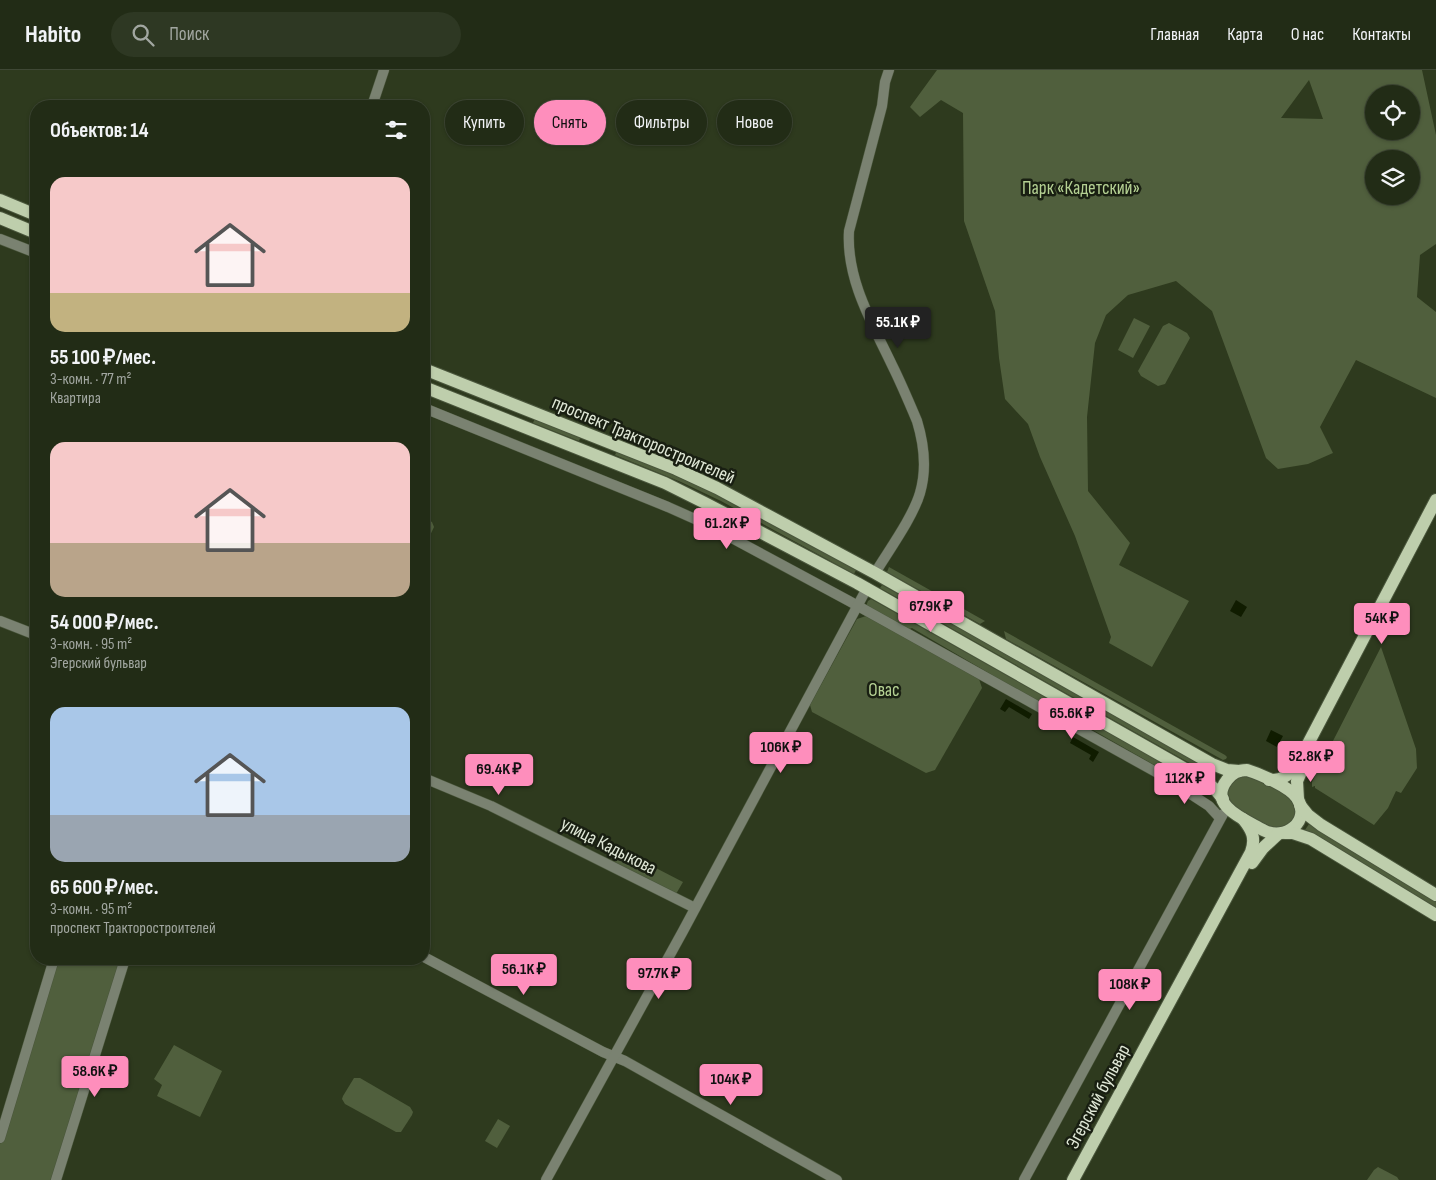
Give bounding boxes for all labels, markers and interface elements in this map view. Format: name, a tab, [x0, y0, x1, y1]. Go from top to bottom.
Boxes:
search box	[111, 12, 461, 57]
text: Habito	[25, 20, 81, 49]
icon: search	[129, 21, 157, 49]
text: Поиск	[169, 23, 209, 46]
text: Главная	[1150, 24, 1199, 45]
text: Карта	[1227, 24, 1263, 45]
text: О нас	[1291, 24, 1324, 45]
text: Контакты	[1352, 24, 1411, 45]
map controls	[1365, 85, 1420, 205]
button: locate	[1365, 85, 1420, 140]
chip: Купить	[445, 100, 524, 145]
chip: Снять	[534, 100, 606, 145]
chip: Фильтры	[616, 100, 707, 145]
chip: Новое	[717, 100, 792, 145]
icon: filters	[382, 116, 410, 144]
text: Объектов: 14	[50, 118, 149, 143]
button: layers	[1365, 150, 1420, 205]
park label: Парк «Кадетский»	[1022, 177, 1140, 200]
icon: home	[185, 210, 275, 300]
pin: 55.1K ₽	[852, 306, 944, 349]
text: 55.1K ₽	[876, 313, 920, 332]
text: 55 100 ₽/мес.	[50, 345, 156, 370]
text: 3-комн. · 77 m²	[50, 370, 132, 389]
text: Квартира	[50, 389, 101, 408]
street label: проспект Тракторостроителей	[548, 391, 738, 489]
icon: home	[185, 475, 275, 565]
pin: 61.2K ₽	[681, 508, 773, 550]
text: 61.2K ₽	[705, 514, 749, 533]
pin: 67.9K ₽	[885, 590, 977, 633]
text: 67.9K ₽	[909, 597, 953, 616]
pin: 54K ₽	[1347, 602, 1417, 645]
text: 54K ₽	[1365, 609, 1399, 628]
text: 54 000 ₽/мес.	[50, 610, 158, 635]
text: 3-комн. · 95 m²	[50, 635, 132, 654]
text: Эгерский бульвар	[50, 654, 147, 673]
park label: Овас	[868, 679, 900, 702]
pin: 65.6K ₽	[1026, 698, 1118, 740]
text: 65.6K ₽	[1049, 704, 1095, 723]
pin: 106K ₽	[740, 732, 822, 774]
text: 106K ₽	[760, 738, 802, 757]
icon: home	[185, 740, 275, 830]
pin: 52.8K ₽	[1265, 740, 1357, 783]
text: 52.8K ₽	[1289, 747, 1333, 766]
pin: 69.4K ₽	[453, 754, 545, 796]
text: 69.4K ₽	[476, 760, 522, 779]
pin: 112K ₽	[1144, 762, 1226, 805]
text: 112K ₽	[1165, 769, 1205, 788]
street label: улица Кадыкова	[557, 812, 660, 880]
text: 65 600 ₽/мес.	[50, 875, 158, 900]
text: 3-комн. · 95 m²	[50, 900, 132, 919]
text: проспект Тракторостроителей	[50, 919, 216, 938]
pin: 56.1K ₽	[478, 954, 570, 996]
pin: 97.7K ₽	[613, 958, 705, 1000]
text: 56.1K ₽	[502, 960, 546, 979]
text: 97.7K ₽	[638, 964, 680, 983]
pin: 108K ₽	[1089, 968, 1171, 1011]
text: 108K ₽	[1109, 975, 1151, 994]
street label: Эгерский бульвар	[1061, 1040, 1136, 1153]
pin: 58.6K ₽	[49, 1056, 141, 1098]
text: 58.6K ₽	[72, 1062, 118, 1081]
pin: 104K ₽	[690, 1064, 772, 1106]
text: 104K ₽	[710, 1070, 752, 1089]

